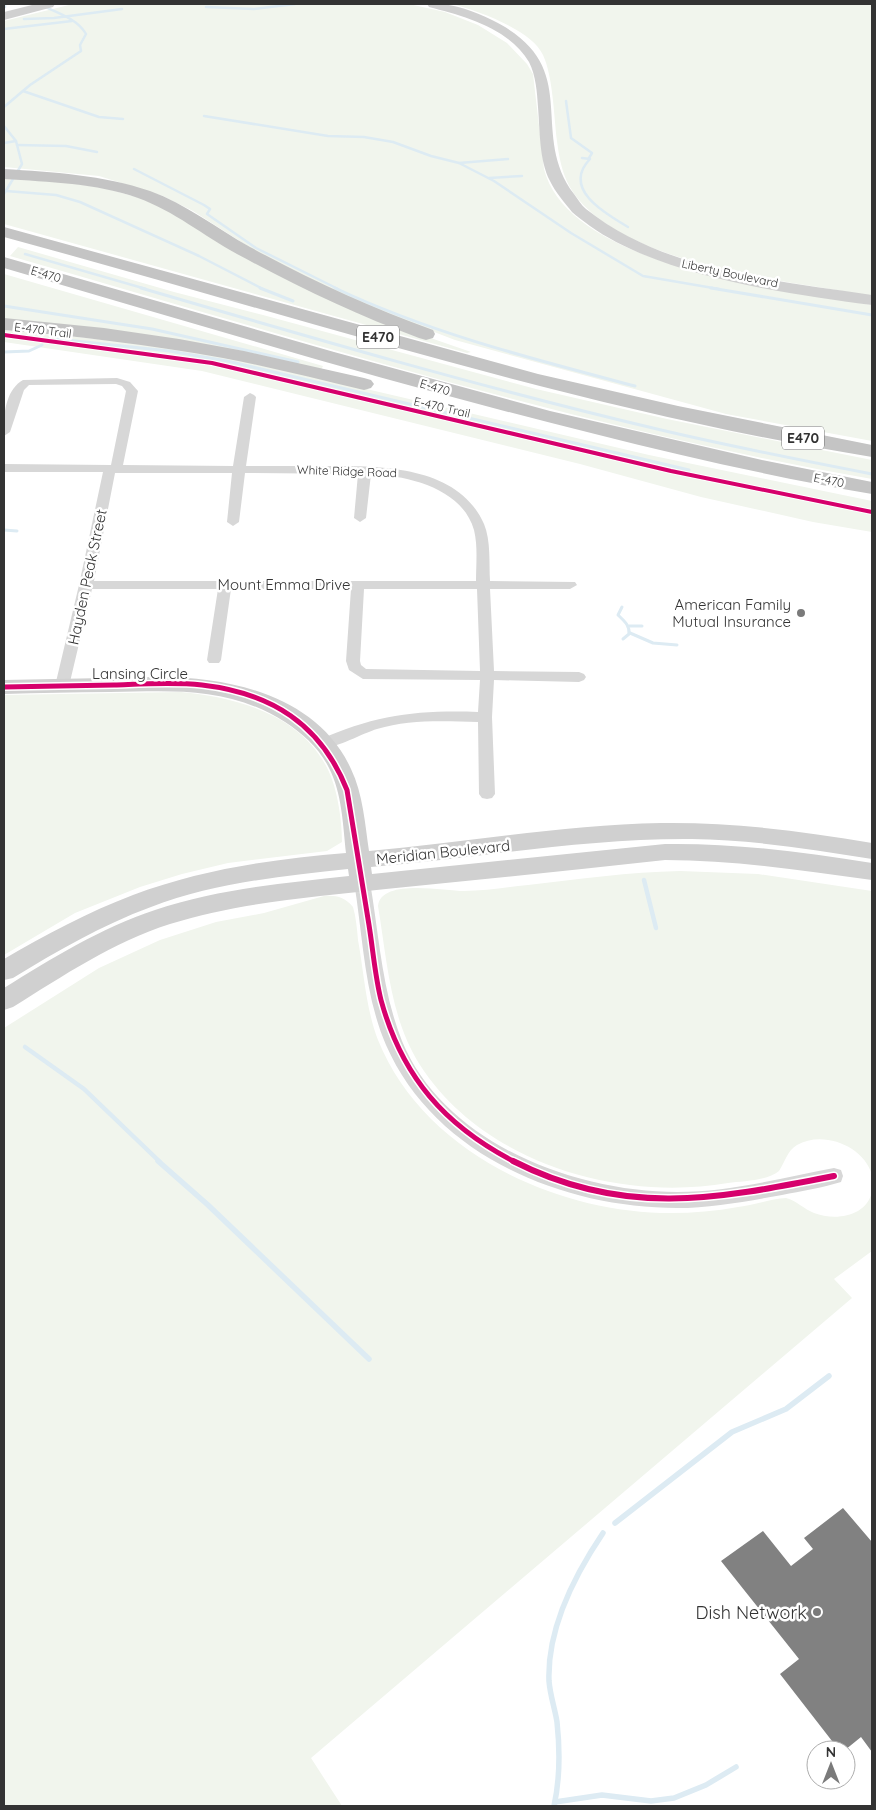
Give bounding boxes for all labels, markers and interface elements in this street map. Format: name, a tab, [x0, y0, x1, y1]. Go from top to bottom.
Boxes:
street label: Liberty Boulevard	[680, 255, 780, 291]
street label: E-470	[29, 263, 63, 285]
street label: E-470 Trail	[13, 319, 73, 341]
road number: E470	[357, 326, 399, 348]
street label: E-470	[418, 376, 452, 398]
street label: E-470 Trail	[412, 393, 472, 421]
road number: E470	[782, 426, 824, 449]
street label: White Ridge Road	[297, 462, 397, 480]
street label: E-470	[812, 470, 846, 490]
street label: Hayden Peak Street	[63, 507, 111, 647]
street label: Mount Emma Drive	[217, 575, 351, 594]
place label: American Family Mutual Insurance	[672, 595, 791, 631]
marker: American Family Mutual Insurance	[795, 607, 807, 619]
street label: Lansing Circle	[92, 664, 188, 683]
street label: Meridian Boulevard	[375, 836, 511, 868]
place label: Dish Network	[696, 1601, 807, 1624]
marker: Dish Network	[811, 1606, 823, 1618]
north arrow	[806, 1740, 856, 1790]
text: N	[826, 1743, 836, 1761]

